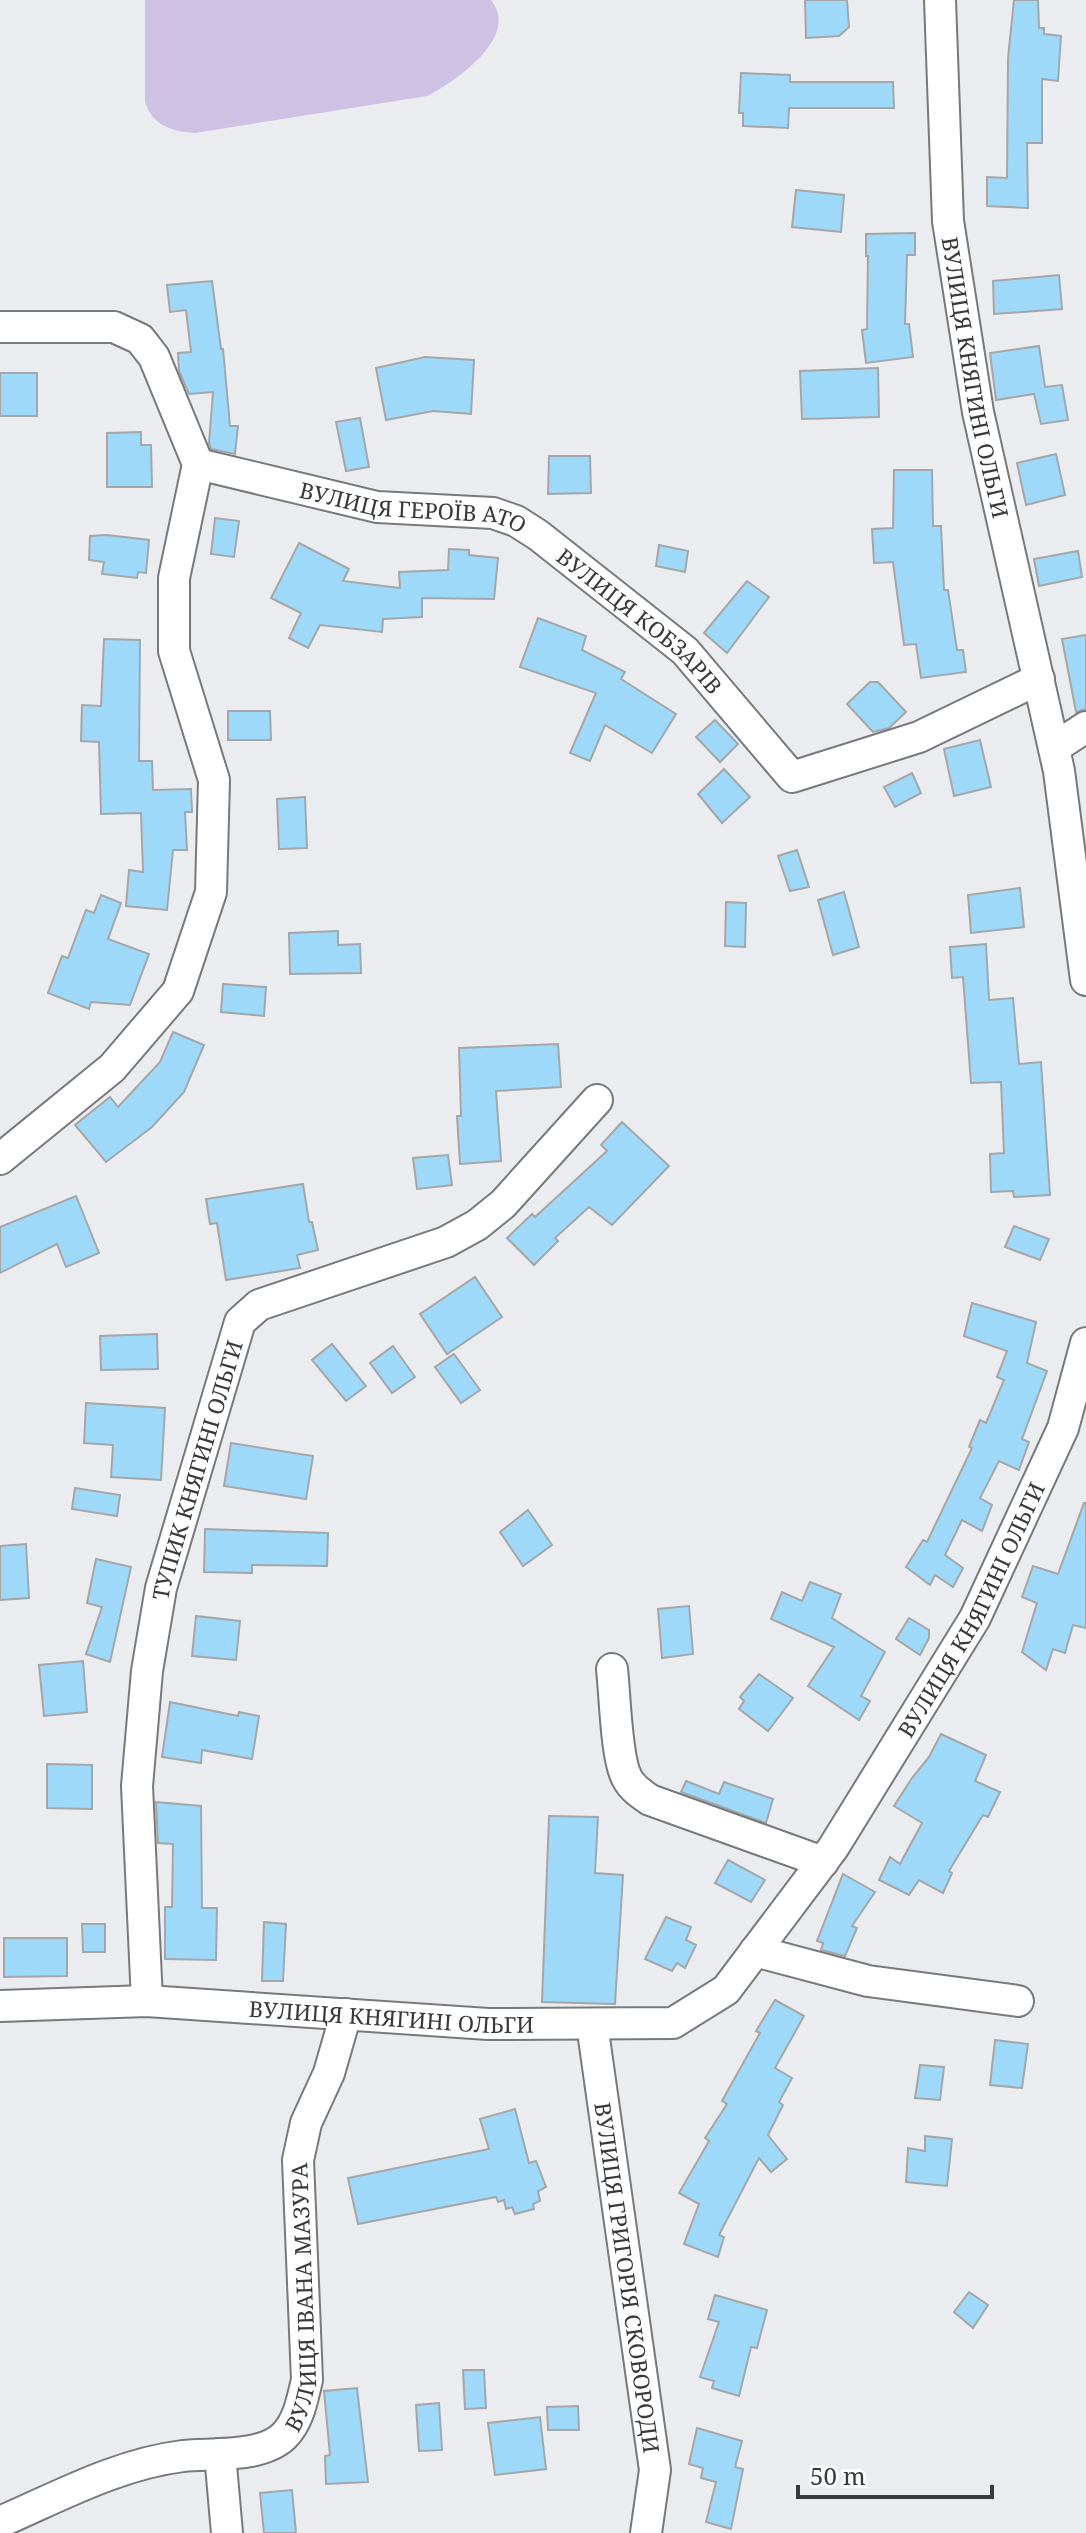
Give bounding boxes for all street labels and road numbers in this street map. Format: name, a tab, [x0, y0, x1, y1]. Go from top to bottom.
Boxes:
street label: ВУЛИЦЯ КНЯГИНІ ОЛЬГИ	[936, 235, 1016, 521]
street label: ВУЛИЦЯ ГЕРОЇВ АТО	[297, 474, 533, 539]
street label: ВУЛИЦЯ КОБЗАРІВ	[551, 541, 730, 700]
street label: ТУПИК КНЯГИНІ ОЛЬГИ	[144, 1336, 249, 1602]
street label: ВУЛИЦЯ КНЯГИНІ ОЛЬГИ	[890, 1477, 1051, 1743]
street label: ВУЛИЦЯ КНЯГИНІ ОЛЬГИ	[248, 1993, 534, 2039]
street label: ВУЛИЦЯ ГРИГОРІЯ СКОВОРОДИ	[588, 2100, 667, 2455]
street label: ВУЛИЦЯ ІВАНА МАЗУРА	[277, 2162, 322, 2437]

